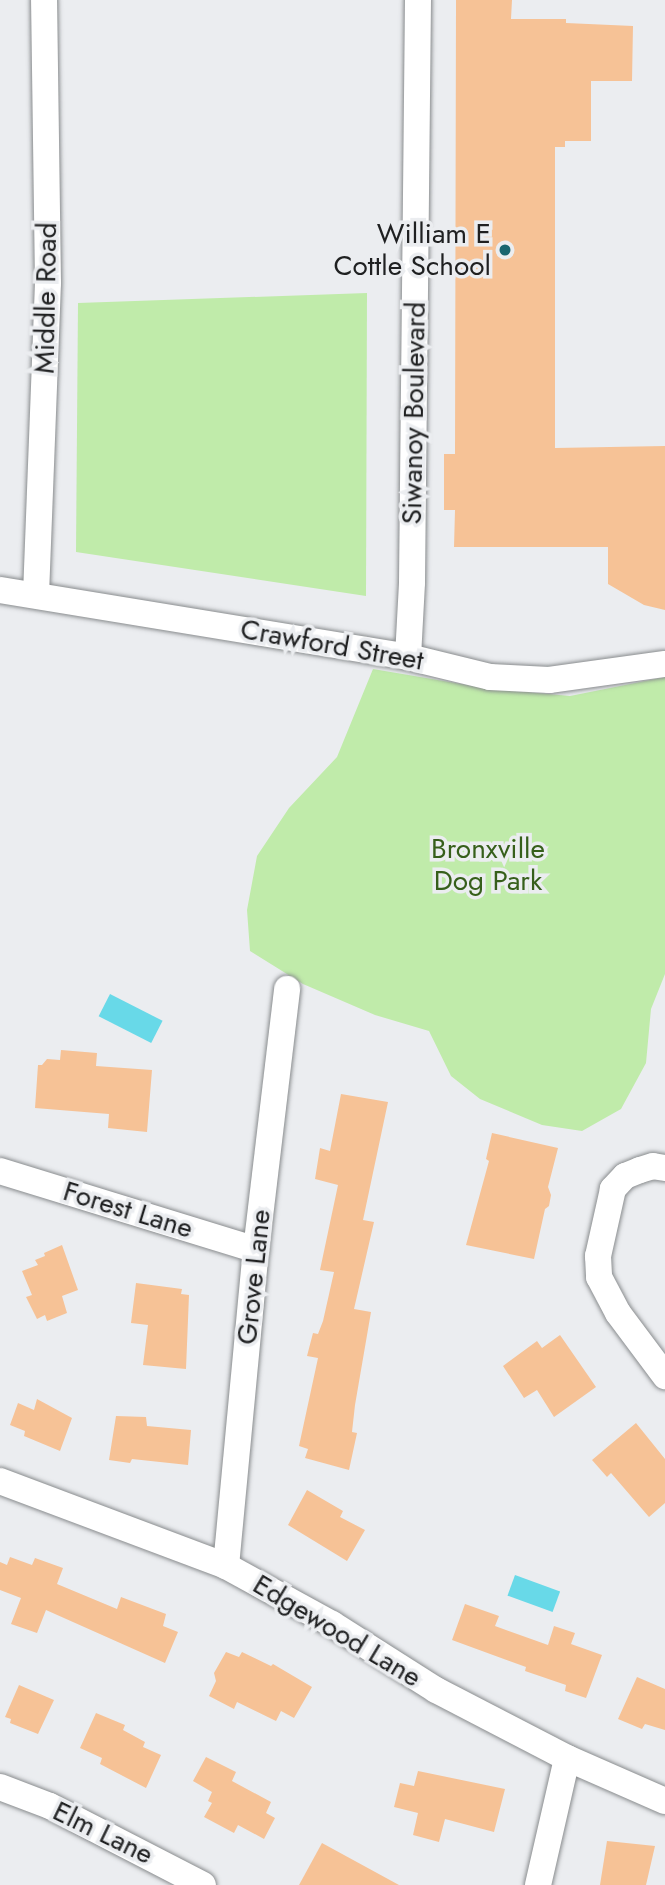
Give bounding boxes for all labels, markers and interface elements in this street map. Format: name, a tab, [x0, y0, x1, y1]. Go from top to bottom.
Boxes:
place label: William E Cottle School	[333, 217, 491, 283]
street label: Middle Road	[28, 222, 64, 374]
marker: William E Cottle School	[497, 242, 513, 258]
street label: Siwanoy Boulevard	[395, 301, 433, 525]
street label: Crawford Street	[238, 612, 426, 678]
park label: Bronxville Dog Park	[431, 832, 545, 898]
street label: Forest Lane	[59, 1174, 197, 1246]
street label: Grove Lane	[230, 1208, 278, 1346]
street label: Edgewood Lane	[247, 1568, 427, 1694]
street label: Elm Lane	[47, 1794, 159, 1872]

